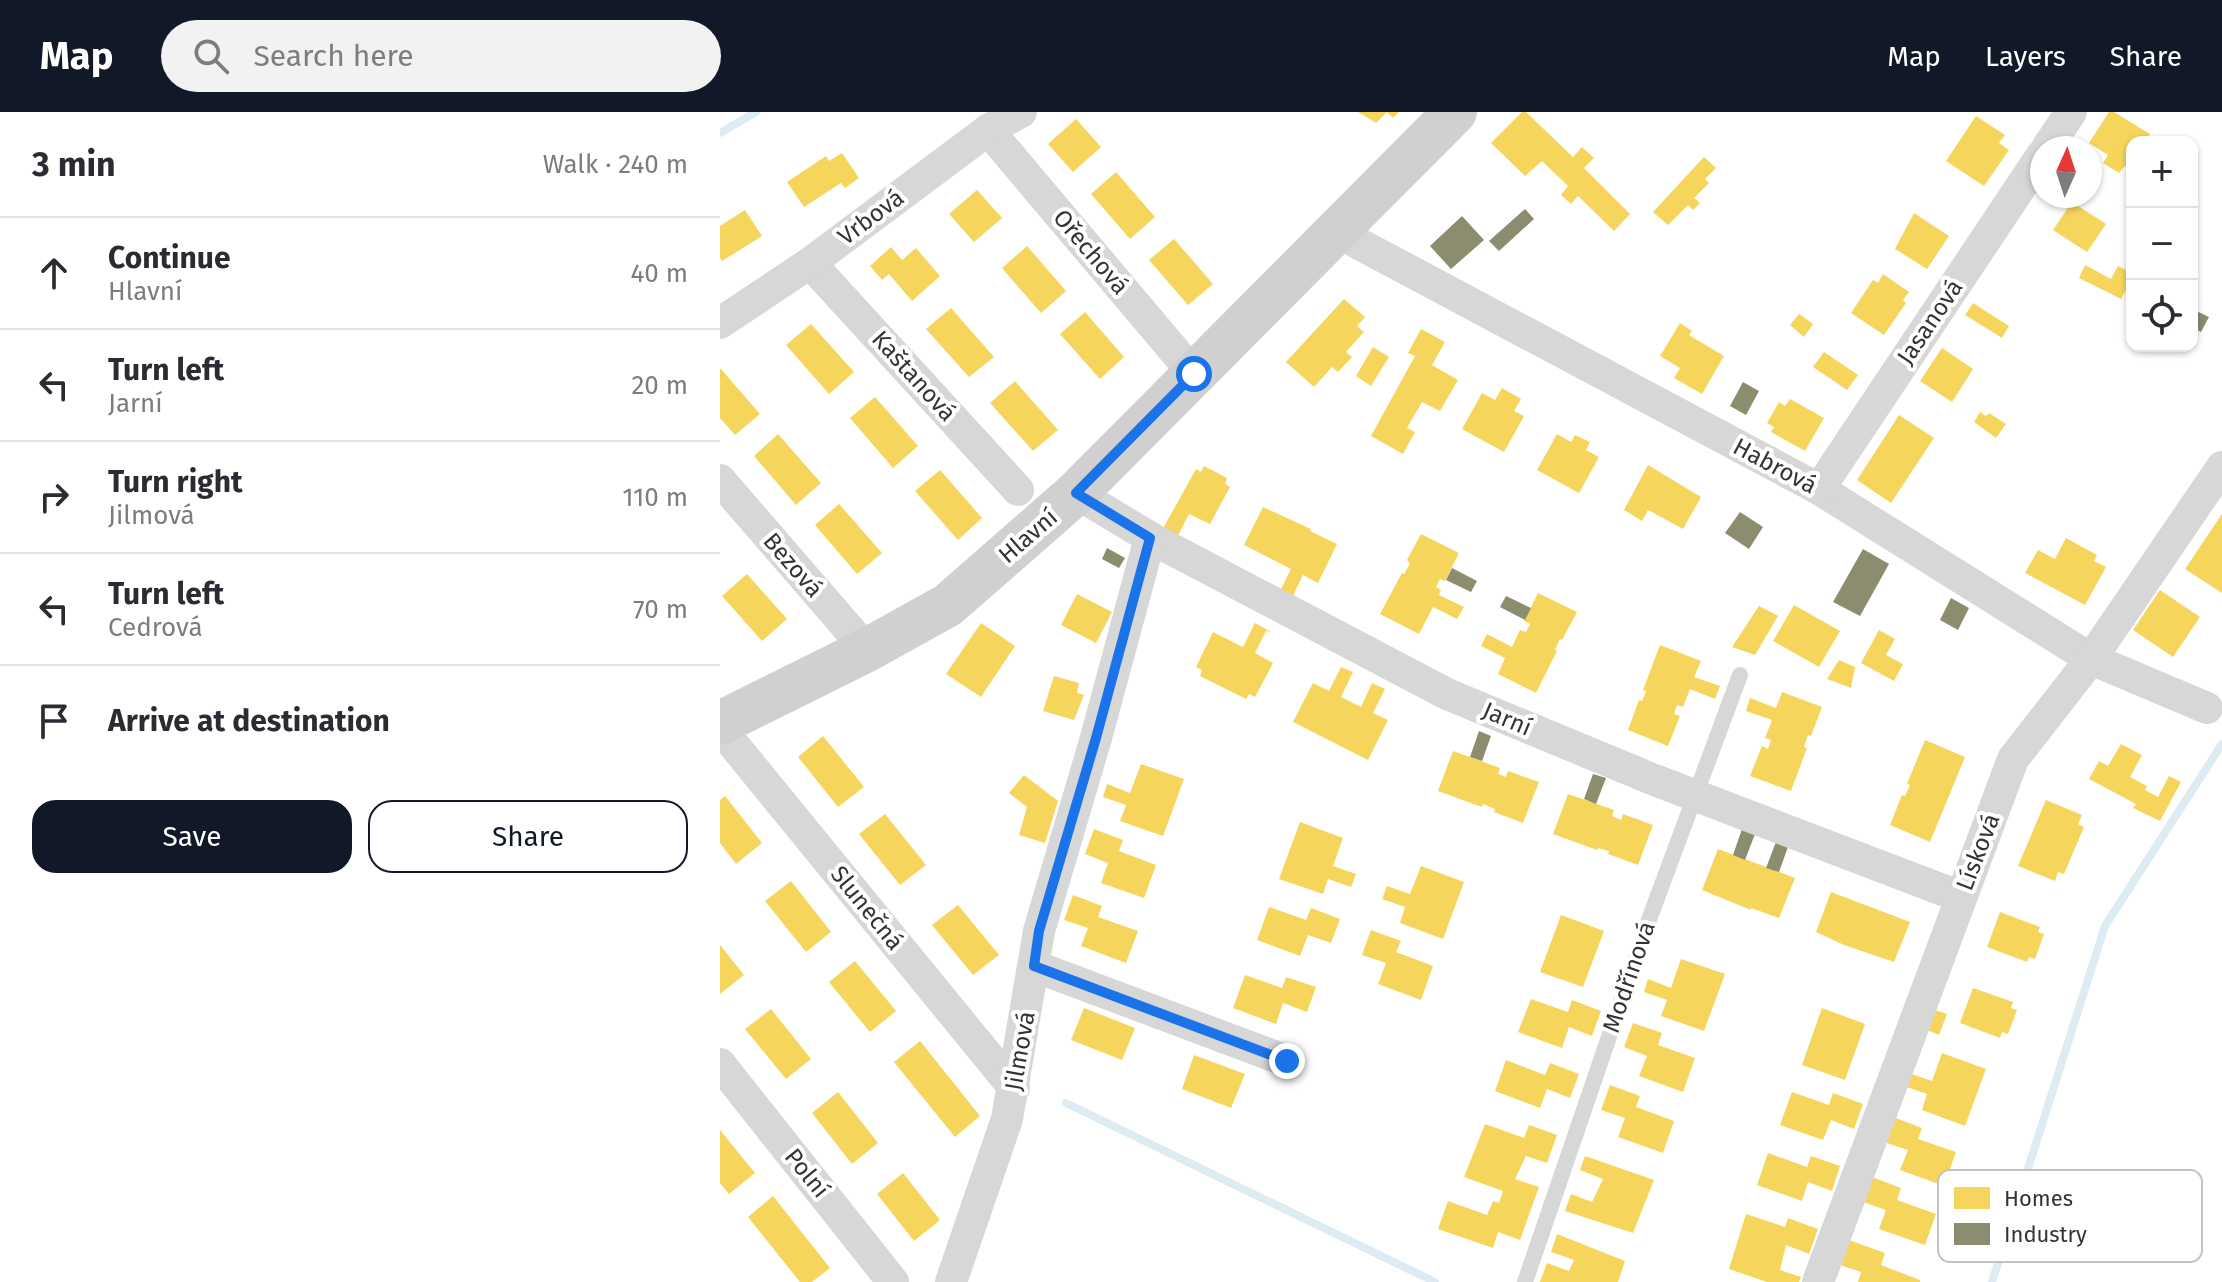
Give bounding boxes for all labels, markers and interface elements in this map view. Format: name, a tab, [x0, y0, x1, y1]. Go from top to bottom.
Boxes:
search box	[161, 20, 721, 92]
text: Map	[40, 33, 113, 79]
icon: search	[189, 34, 233, 78]
text: Search here	[253, 38, 414, 74]
text: Map	[1887, 40, 1941, 73]
text: Layers	[1985, 40, 2066, 73]
text: Share	[2110, 40, 2182, 73]
north arrow	[2030, 136, 2102, 208]
map controls	[2126, 136, 2198, 352]
button: +	[2126, 136, 2198, 208]
text: 3 min	[32, 144, 116, 185]
text: Walk · 240 m	[543, 149, 688, 180]
street label: Vrbová	[833, 183, 909, 251]
street label: Ořechová	[1047, 204, 1135, 300]
button: −	[2126, 208, 2198, 280]
text: Continue	[108, 240, 231, 276]
icon: ahead	[32, 251, 76, 295]
text: 40 m	[630, 258, 688, 289]
street label: Jasanová	[1891, 274, 1969, 370]
text: Hlavní	[108, 276, 182, 307]
button: locate	[2126, 280, 2198, 352]
street label: Kaštanová	[866, 325, 962, 427]
text: Turn left	[108, 352, 224, 388]
route start	[1176, 356, 1212, 392]
icon: left	[32, 363, 76, 407]
text: 20 m	[631, 370, 688, 401]
text: Jarní	[108, 388, 163, 419]
street label: Habrová	[1728, 432, 1822, 500]
text: Turn right	[108, 464, 243, 500]
icon: right	[32, 475, 76, 519]
text: 110 m	[622, 482, 688, 513]
text: Jilmová	[108, 500, 195, 531]
street label: Hlavní	[993, 503, 1063, 569]
street label: Bezová	[757, 527, 829, 603]
text: Turn left	[108, 576, 224, 612]
icon: left	[32, 587, 76, 631]
text: 70 m	[633, 594, 688, 625]
text: Cedrová	[108, 612, 203, 643]
street label: Jarní	[1478, 696, 1536, 742]
icon: arrive	[32, 699, 76, 743]
text: Arrive at destination	[108, 703, 390, 739]
button: Save	[32, 800, 352, 873]
button: Share	[368, 800, 688, 873]
street label: Lísková	[1951, 810, 2005, 894]
street label: Slunečná	[825, 860, 909, 956]
street label: Modřínová	[1597, 918, 1661, 1036]
street label: Jilmová	[999, 1009, 1041, 1093]
route end	[1269, 1043, 1305, 1079]
street label: Polní	[779, 1143, 835, 1203]
legend	[1938, 1170, 2202, 1262]
text: Homes	[2004, 1185, 2073, 1212]
text: Industry	[2004, 1221, 2087, 1248]

